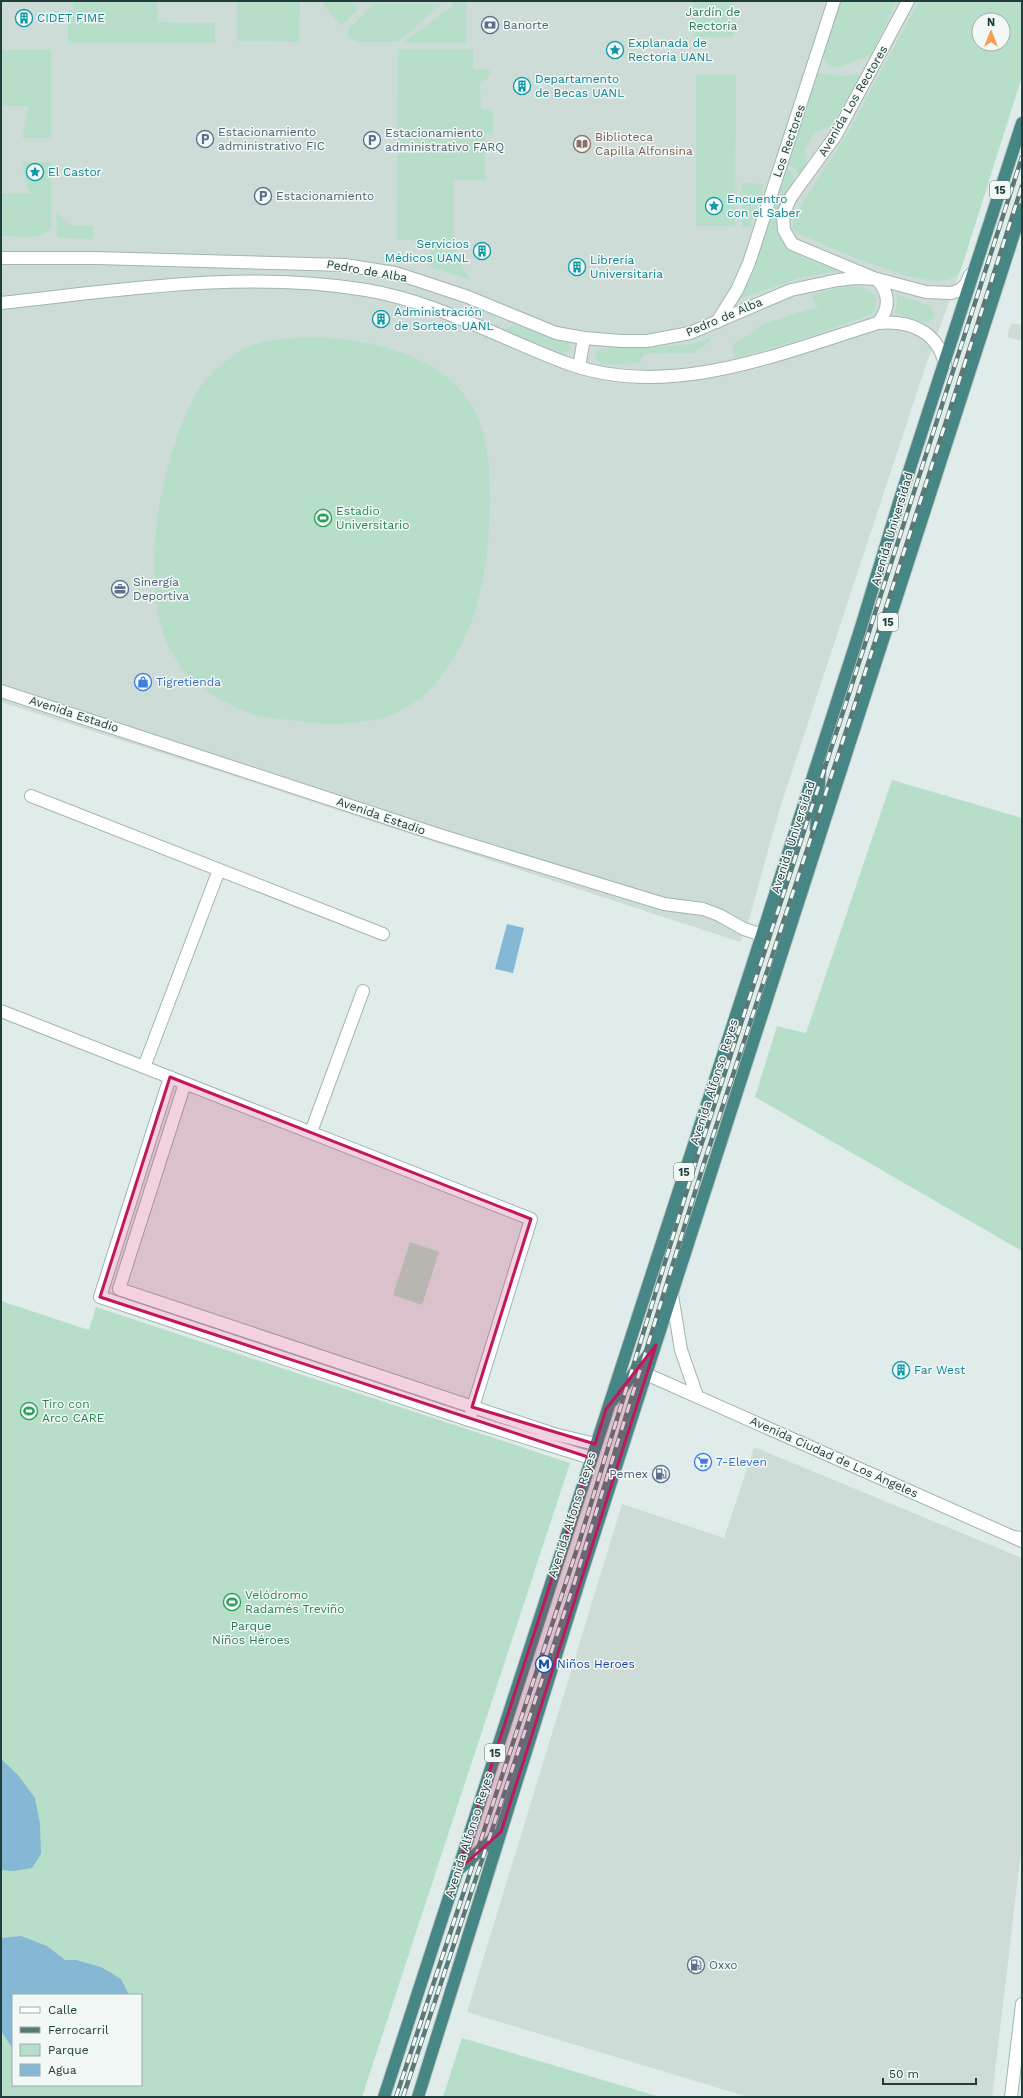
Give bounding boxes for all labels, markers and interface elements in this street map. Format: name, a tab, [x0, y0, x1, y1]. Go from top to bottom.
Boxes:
park label: Jardín de Rectoría	[686, 5, 740, 33]
building icon: CIDET FIME	[14, 8, 34, 28]
place label: CIDET FIME	[37, 11, 105, 25]
north arrow	[971, 12, 1011, 52]
bank icon: Banorte	[480, 15, 500, 35]
text: N	[987, 16, 995, 29]
place label: Banorte	[503, 18, 549, 32]
place label: Explanada de Rectoría UANL	[628, 36, 712, 64]
place icon: Explanada de Rectoría UANL	[605, 40, 625, 60]
street label: Avenida Los Rectores	[816, 43, 890, 159]
place label: Departamento de Becas UANL	[535, 72, 624, 100]
building icon: Departamento de Becas UANL	[512, 76, 532, 96]
street label: Los Rectores	[770, 103, 808, 179]
place label: Estacionamiento administrativo FIC	[218, 125, 325, 153]
place label: Estacionamiento administrativo FARQ	[385, 126, 504, 154]
parking icon: Estacionamiento administrativo FIC	[195, 129, 215, 149]
parking icon: Estacionamiento administrativo FARQ	[362, 130, 382, 150]
place label: Biblioteca Capilla Alfonsina	[595, 130, 693, 158]
library icon: Biblioteca Capilla Alfonsina	[572, 134, 592, 154]
place icon: El Castor	[25, 162, 45, 182]
place label: El Castor	[48, 165, 102, 179]
road number: 15	[990, 181, 1010, 199]
parking icon: Estacionamiento	[253, 186, 273, 206]
place label: Estacionamiento	[276, 189, 374, 203]
place label: Encuentro con el Saber	[727, 192, 801, 220]
place icon: Encuentro con el Saber	[704, 196, 724, 216]
place label: Servicios Médicos UANL	[385, 237, 469, 265]
building icon: Servicios Médicos UANL	[472, 241, 492, 261]
place label: Librería Universitaria	[590, 253, 663, 281]
street label: Pedro de Alba	[326, 257, 409, 285]
building icon: Librería Universitaria	[567, 257, 587, 277]
street label: Pedro de Alba	[684, 295, 764, 339]
place label: Administración de Sorteos UANL	[394, 305, 494, 333]
building icon: Administración de Sorteos UANL	[371, 309, 391, 329]
street label: Avenida Universidad	[868, 471, 916, 587]
place label: Estadio Universitario	[336, 504, 410, 532]
sports icon: Estadio Universitario	[313, 508, 333, 528]
place label: Sinergía Deportiva	[133, 575, 189, 603]
office icon: Sinergía Deportiva	[110, 579, 130, 599]
road number: 15	[878, 613, 898, 631]
shop icon: Tigretienda	[133, 672, 153, 692]
place label: Tigretienda	[156, 675, 221, 689]
street label: Avenida Estadio	[28, 693, 120, 735]
street label: Avenida Universidad	[768, 779, 818, 895]
street label: Avenida Estadio	[335, 794, 427, 838]
street label: Avenida Alfonso Reyes	[687, 1017, 741, 1147]
road number: 15	[674, 1163, 694, 1181]
building icon: Far West	[891, 1360, 911, 1380]
place label: Far West	[914, 1363, 965, 1377]
place label: Tiro con Arco CARE	[42, 1397, 105, 1425]
sports icon: Tiro con Arco CARE	[19, 1401, 39, 1421]
street label: Avenida Ciudad de Los Ángeles	[748, 1413, 920, 1501]
street label: Avenida Alfonso Reyes	[545, 1450, 599, 1580]
supermarket icon: 7-Eleven	[693, 1452, 713, 1472]
place label: 7-Eleven	[716, 1455, 767, 1469]
fuel station icon: Pemex	[651, 1464, 671, 1484]
place label: Pemex	[609, 1467, 648, 1481]
place label: Velódromo Radamés Treviño	[245, 1588, 344, 1616]
sports icon: Velódromo Radamés Treviño	[222, 1592, 242, 1612]
park label: Parque Niños Héroes	[212, 1619, 290, 1647]
metro station icon: Niños Heroes	[534, 1654, 554, 1674]
place label: Niños Heroes	[557, 1657, 635, 1671]
road number: 15	[485, 1744, 505, 1762]
street label: Avenida Alfonso Reyes	[442, 1770, 496, 1900]
fuel station icon: Oxxo	[686, 1955, 706, 1975]
place label: Oxxo	[709, 1958, 738, 1972]
legend	[12, 1994, 142, 2086]
text: Calle	[48, 2003, 77, 2017]
text: Ferrocarril	[48, 2023, 109, 2037]
text: Parque	[48, 2043, 89, 2057]
scale bar	[883, 2060, 976, 2086]
text: Agua	[48, 2063, 77, 2077]
text: 50 m	[889, 2067, 919, 2081]

